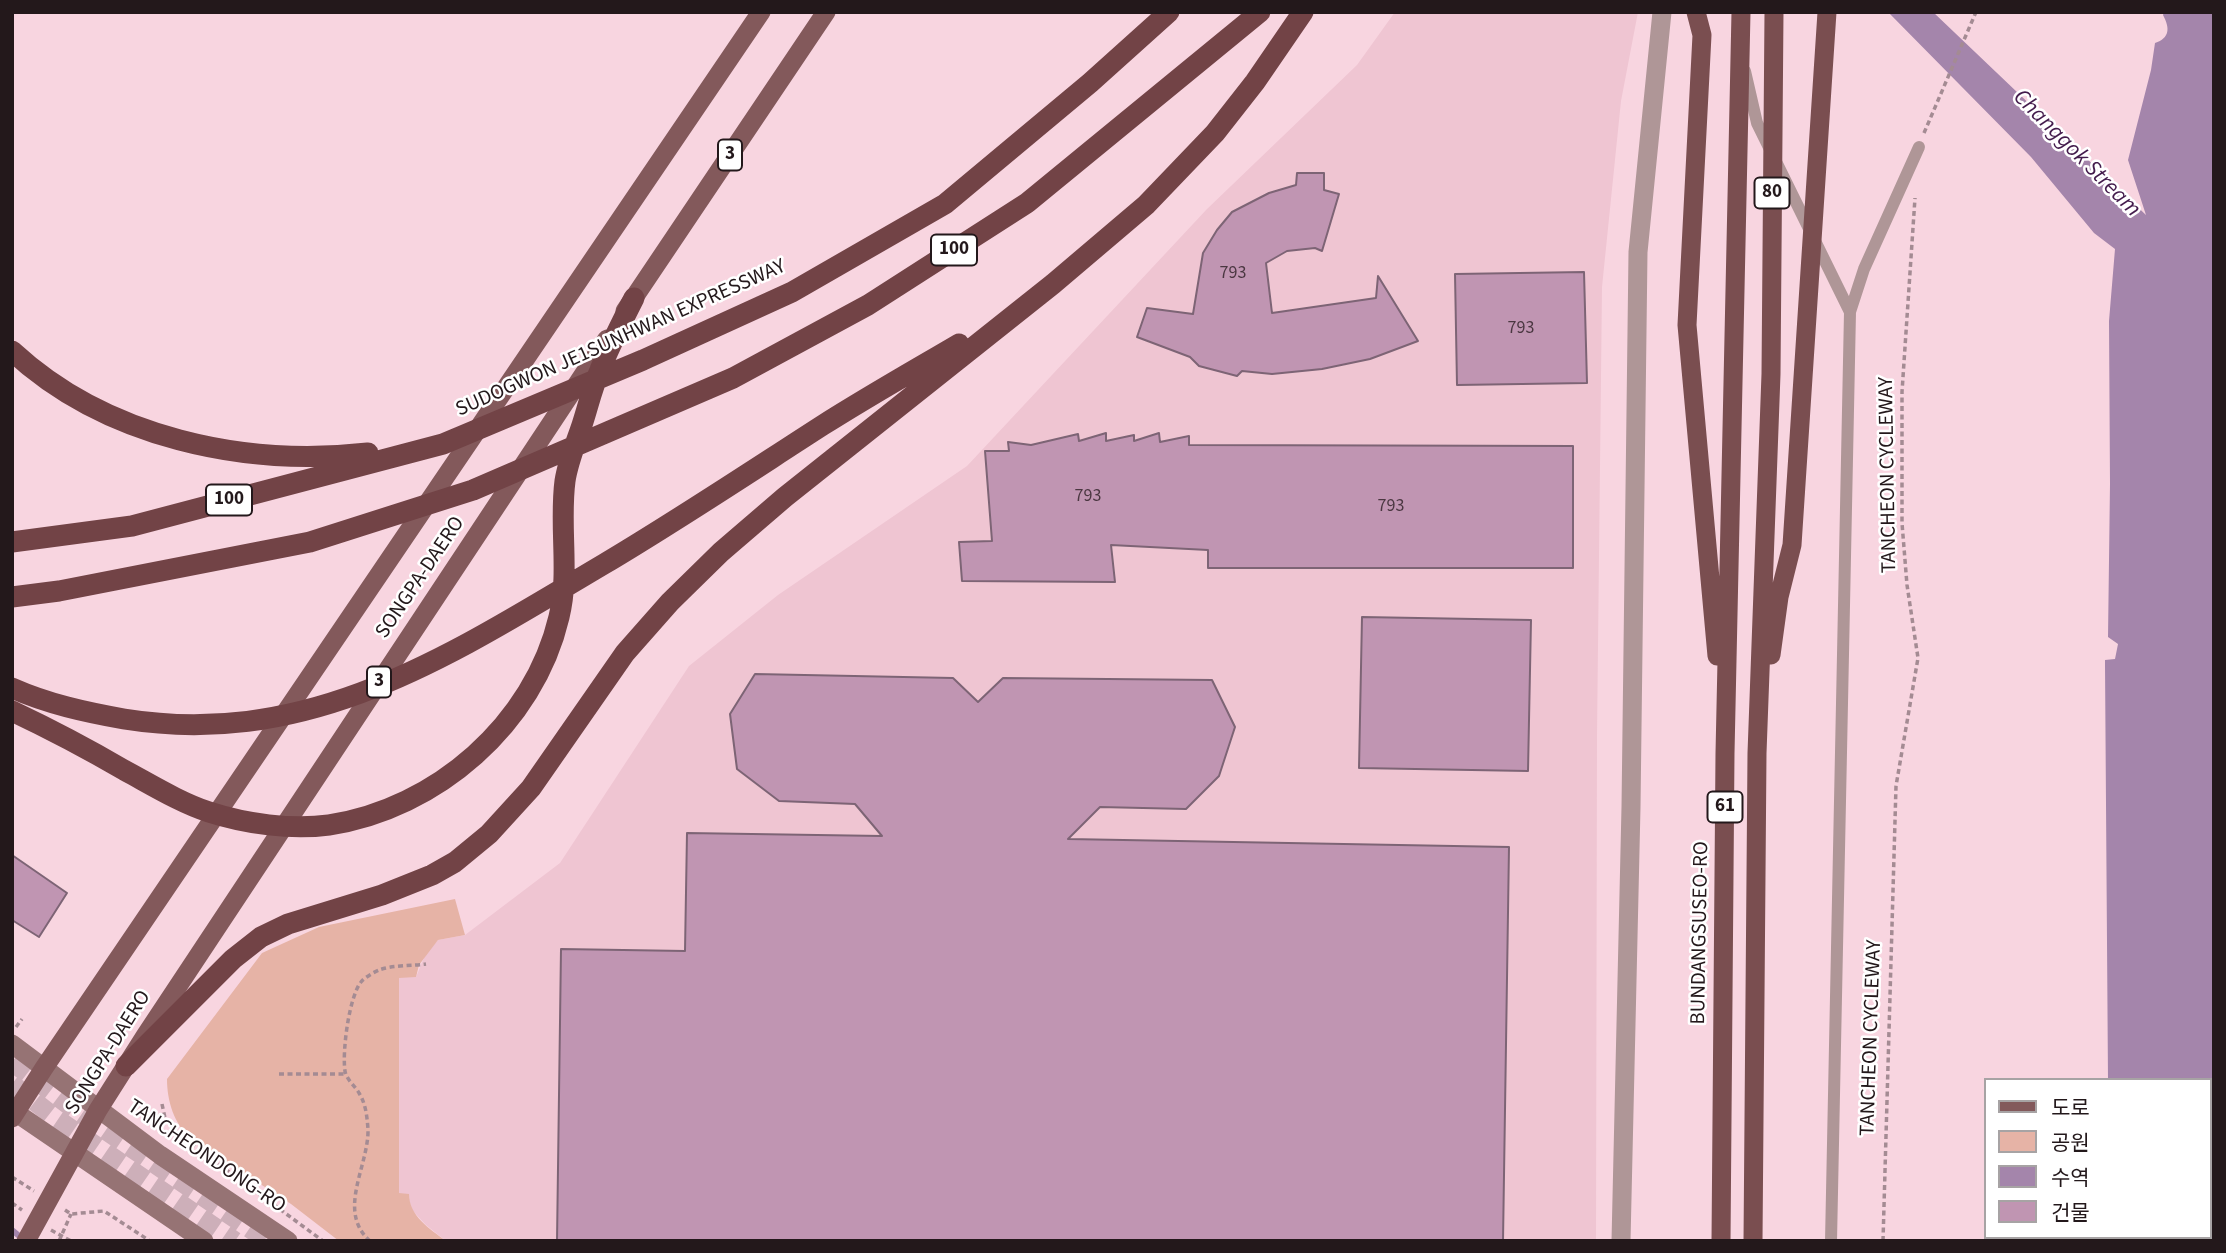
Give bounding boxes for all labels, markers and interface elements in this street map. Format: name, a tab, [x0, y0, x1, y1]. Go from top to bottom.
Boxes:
water label: Changgok Stream	[2006, 84, 2146, 224]
road number: 3	[718, 140, 742, 170]
road number: 80	[1754, 178, 1790, 209]
road number: 100	[931, 234, 977, 266]
street label: SUDOGWON JE1SUNHWAN EXPRESSWAY	[452, 255, 790, 423]
house number: 793	[1220, 263, 1246, 285]
house number: 793	[1508, 318, 1534, 340]
street label: TANCHEON CYCLEWAY	[1875, 377, 1903, 573]
road number: 100	[206, 485, 252, 516]
house number: 793	[1075, 486, 1101, 508]
house number: 793	[1378, 496, 1404, 518]
street label: SONGPA-DAERO	[371, 512, 471, 644]
road number: 3	[367, 666, 391, 698]
road number: 61	[1708, 792, 1742, 822]
street label: BUNDANGSUSEO-RO	[1687, 841, 1715, 1025]
street label: TANCHEON CYCLEWAY	[1856, 939, 1888, 1137]
street label: SONGPA-DAERO	[61, 986, 157, 1120]
legend	[1984, 1078, 2212, 1239]
text: 도로	[2051, 1093, 2090, 1123]
street label: TANCHEONDONG-RO	[122, 1095, 290, 1219]
text: 공원	[2051, 1128, 2090, 1158]
text: 수역	[2051, 1163, 2090, 1193]
text: 건물	[2051, 1198, 2090, 1228]

